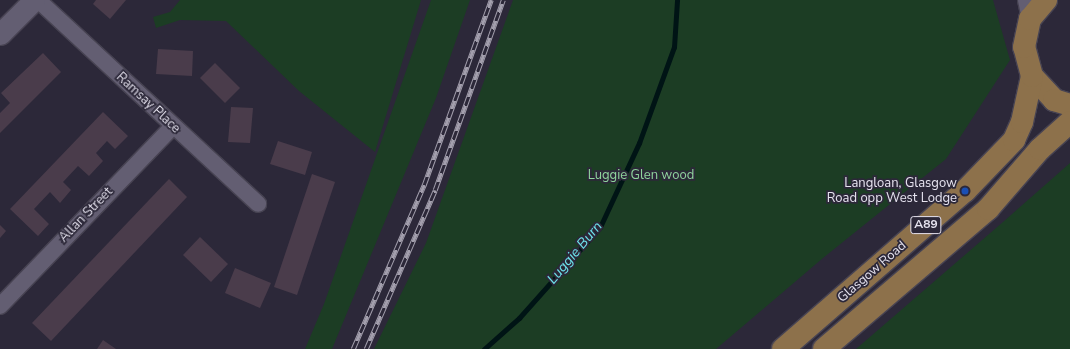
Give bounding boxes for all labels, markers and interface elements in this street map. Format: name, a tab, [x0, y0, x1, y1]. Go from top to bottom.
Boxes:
street label: Ramsay Place	[113, 69, 183, 137]
park label: Luggie Glen wood	[588, 167, 694, 183]
place label: Langloan, Glasgow Road opp West Lodge	[827, 176, 957, 207]
street label: Allan Street	[56, 184, 116, 246]
marker: Langloan, Glasgow Road opp West Lodge	[960, 186, 970, 196]
road number: A89	[910, 215, 942, 235]
water label: Luggie Burn	[544, 218, 606, 288]
street label: Glasgow Road	[835, 238, 909, 306]

